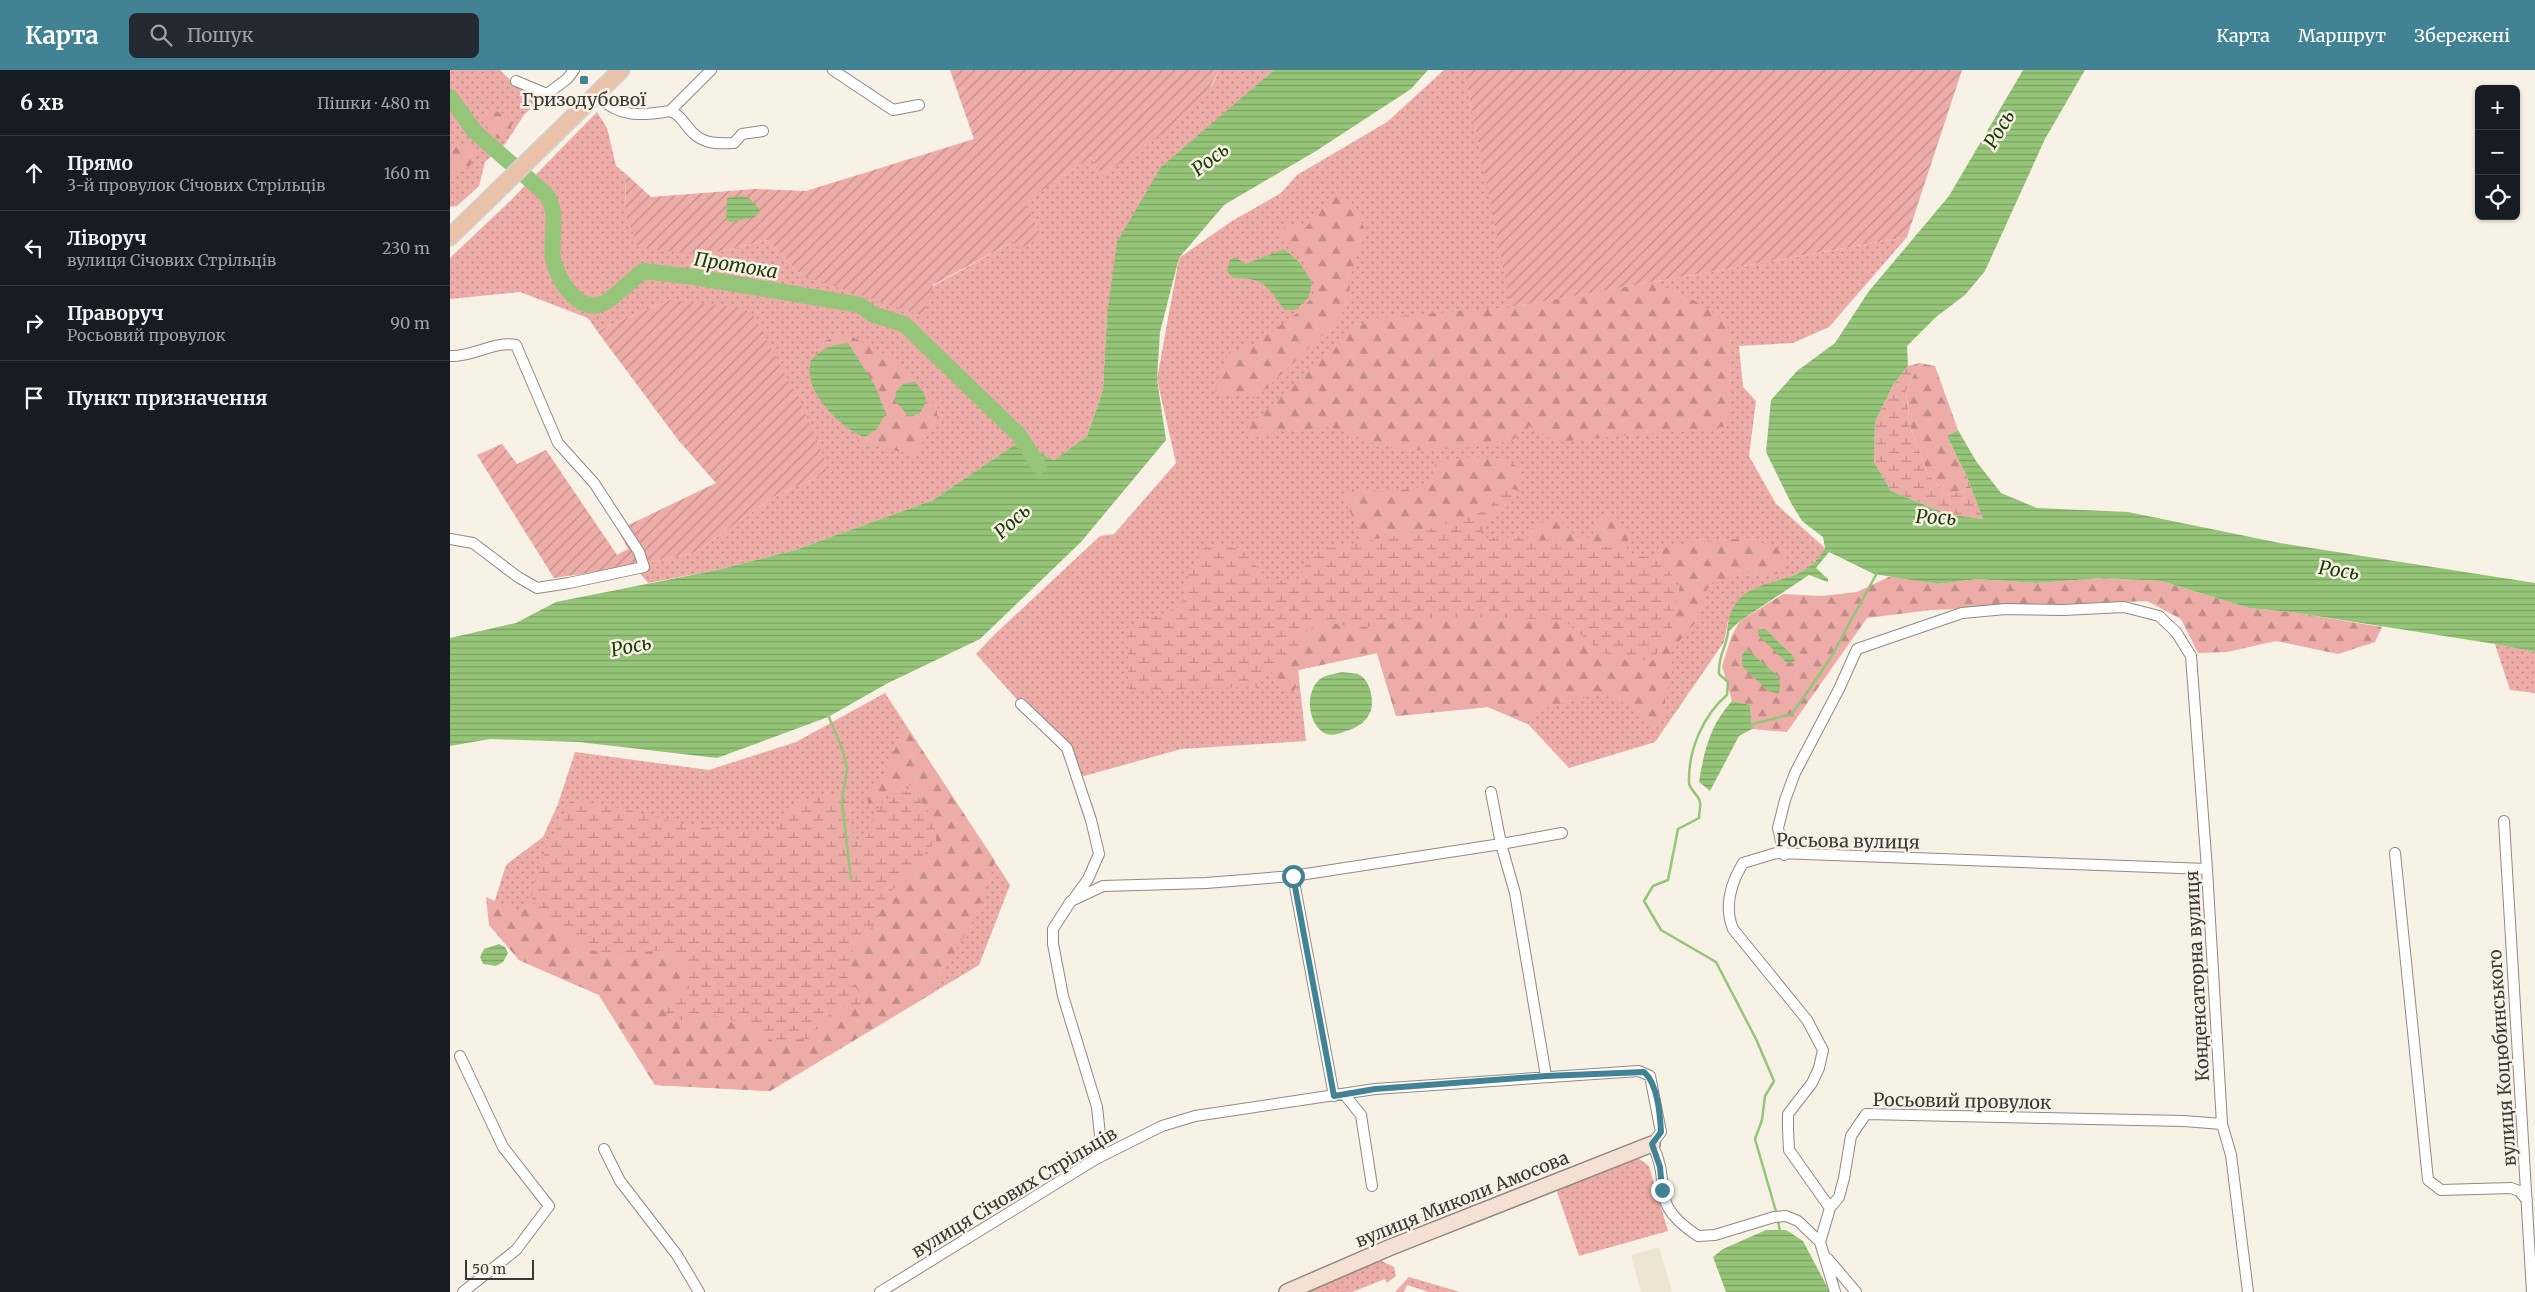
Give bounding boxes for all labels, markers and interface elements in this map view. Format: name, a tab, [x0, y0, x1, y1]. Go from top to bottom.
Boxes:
search box	[129, 13, 479, 58]
text: Карта	[25, 20, 99, 51]
icon: search	[147, 21, 175, 49]
text: Пошук	[187, 23, 254, 47]
text: Карта	[2216, 24, 2270, 47]
text: Маршрут	[2298, 24, 2386, 47]
text: Збережені	[2414, 24, 2510, 47]
marker: Гризодубової	[578, 74, 590, 86]
map controls	[2475, 85, 2520, 220]
button: +	[2475, 85, 2520, 130]
place label: Гризодубової	[522, 88, 646, 111]
text: 6 хв	[20, 89, 64, 116]
text: Пішки · 480 m	[317, 93, 430, 113]
water label: Рось	[1978, 105, 2020, 153]
button: −	[2475, 130, 2520, 175]
water label: Рось	[1186, 137, 1234, 181]
text: Прямо	[67, 151, 133, 175]
icon: ahead	[20, 159, 48, 187]
text: 160 m	[384, 163, 430, 183]
text: 3-й провулок Січових Стрільців	[67, 175, 325, 195]
button: locate	[2475, 175, 2520, 220]
text: Ліворуч	[67, 226, 147, 250]
icon: left	[20, 234, 48, 262]
text: 230 m	[382, 238, 430, 258]
water label: Протока	[693, 247, 780, 283]
text: вулиця Січових Стрільців	[67, 250, 276, 270]
text: Праворуч	[67, 301, 164, 325]
icon: right	[20, 309, 48, 337]
text: 90 m	[390, 313, 430, 333]
text: Росьовий провулок	[67, 325, 226, 345]
icon: arrive	[20, 384, 48, 412]
text: Пункт призначення	[67, 386, 267, 410]
water label: Рось	[989, 498, 1035, 544]
water label: Рось	[1915, 504, 1957, 530]
water label: Рось	[2317, 555, 2361, 585]
water label: Рось	[609, 630, 653, 662]
street label: Росьова вулиця	[1776, 828, 1920, 854]
route start	[1282, 865, 1305, 888]
street label: Конденсаторна вулиця	[2180, 870, 2214, 1082]
street label: вулиця Коцюбинського	[2483, 949, 2521, 1167]
street label: Росьовий провулок	[1873, 1088, 2052, 1114]
street label: вулиця Січових Стрільців	[907, 1121, 1121, 1262]
street label: вулиця Миколи Амосова	[1352, 1145, 1572, 1252]
route end	[1651, 1179, 1674, 1202]
scale bar	[465, 1257, 534, 1280]
text: 50 m	[472, 1260, 506, 1278]

